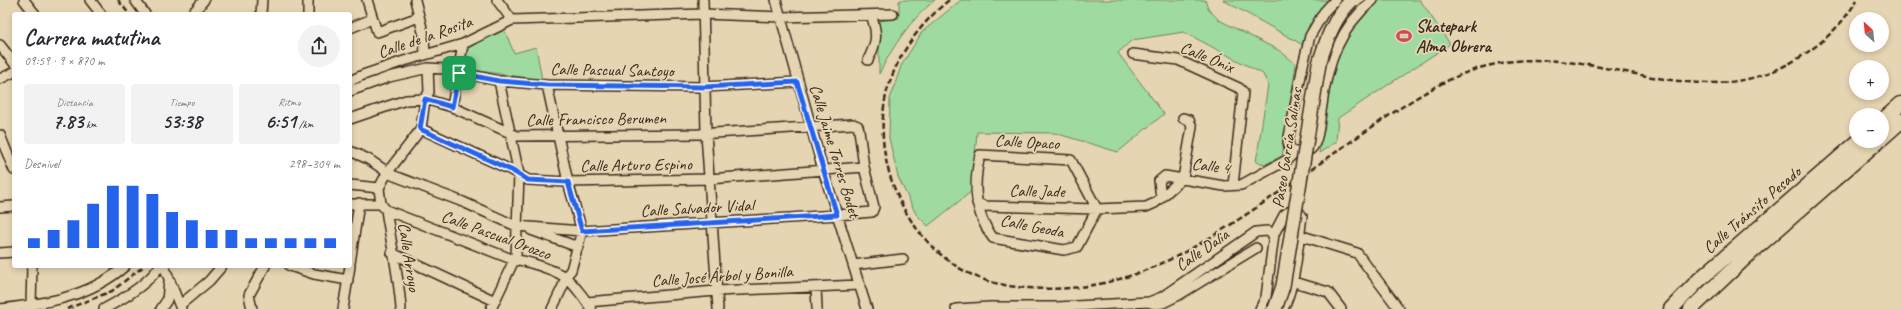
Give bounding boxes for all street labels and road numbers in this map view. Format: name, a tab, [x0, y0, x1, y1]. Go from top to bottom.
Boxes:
street label: Calle de la Rosita	[375, 11, 476, 63]
street label: Calle Ónix	[1177, 36, 1238, 78]
street label: Calle Pascual Santoyo	[550, 58, 676, 82]
street label: Calle Jaime Torres Bodet	[805, 82, 866, 222]
street label: Paseo García Salinas	[1267, 84, 1307, 209]
street label: Calle Francisco Berumen	[526, 107, 667, 131]
street label: Calle Opaco	[994, 130, 1061, 154]
street label: Calle 4	[1191, 153, 1234, 179]
street label: Calle Arturo Espino	[580, 154, 693, 176]
street label: Calle Tránsito Pesado	[1699, 161, 1807, 258]
street label: Calle Jade	[1009, 180, 1066, 202]
street label: Calle Salvador Vidal	[640, 194, 757, 221]
street label: Calle Pascual Orozco	[438, 206, 554, 265]
street label: Calle Geoda	[998, 210, 1067, 243]
street label: Calle Arroyo	[393, 221, 425, 294]
street label: Calle Dalia	[1171, 223, 1234, 276]
street label: Calle José Árbol y Bonilla	[651, 259, 795, 291]

